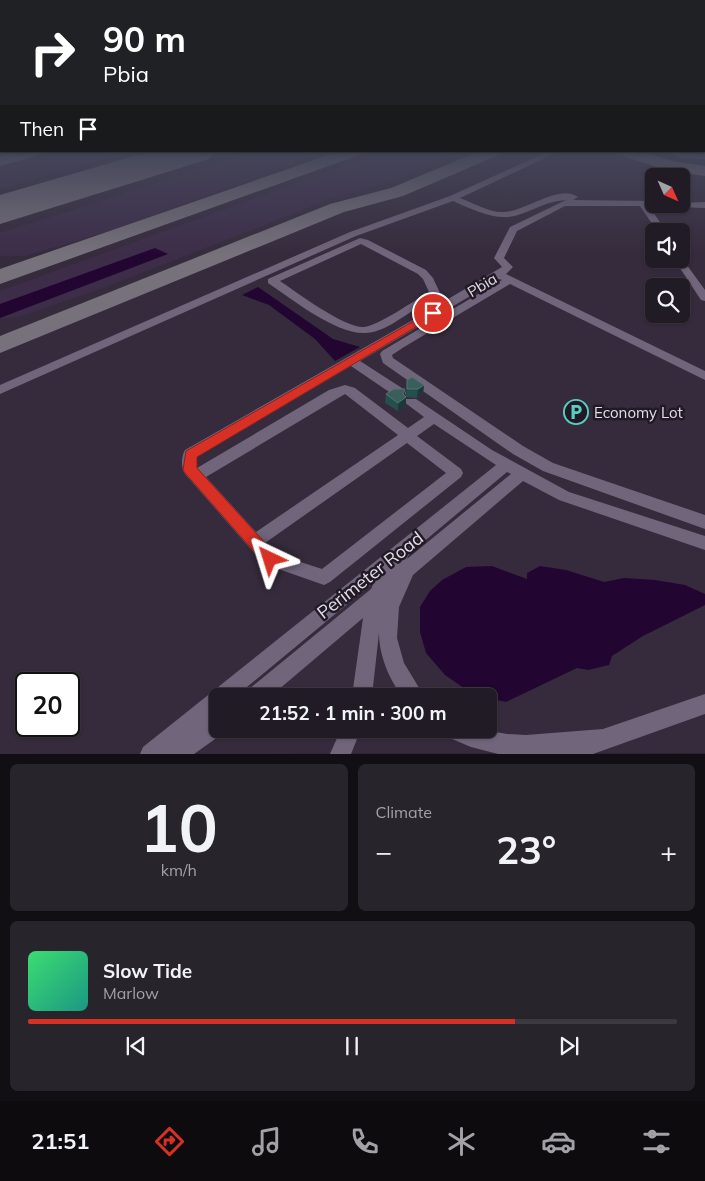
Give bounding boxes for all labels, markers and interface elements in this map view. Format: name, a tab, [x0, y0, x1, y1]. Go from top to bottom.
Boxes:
text: 90 m	[103, 17, 186, 61]
icon: right	[20, 20, 85, 85]
text: Pbia	[103, 60, 149, 88]
icon: arrive	[74, 115, 102, 143]
text: Then	[20, 117, 64, 141]
north arrow	[645, 168, 690, 212]
map controls	[645, 168, 690, 323]
button: sound	[645, 223, 690, 268]
street label: Pbia	[464, 269, 500, 301]
button: search	[645, 278, 690, 323]
pin	[412, 292, 454, 334]
icon: arrive	[419, 299, 447, 327]
parking icon: Economy Lot	[563, 399, 589, 425]
place label: Economy Lot	[594, 403, 683, 422]
street label: Perimeter Road	[312, 526, 428, 624]
position arrow	[243, 532, 295, 584]
speed limit sign: 20	[15, 672, 80, 737]
text: 21:52 · 1 min · 300 m	[259, 701, 447, 725]
text: 10	[140, 787, 218, 868]
text: Climate	[376, 802, 432, 822]
text: 23°	[496, 826, 556, 874]
text: −	[376, 834, 392, 869]
text: +	[660, 834, 677, 869]
text: km/h	[161, 860, 197, 880]
text: Slow Tide	[103, 959, 192, 983]
text: Marlow	[103, 983, 159, 1003]
icon: previous	[122, 1032, 150, 1060]
icon: pause	[338, 1032, 366, 1060]
icon: next	[555, 1032, 583, 1060]
icon: directions	[152, 1124, 187, 1159]
icon: music	[249, 1124, 284, 1159]
icon: phone	[347, 1124, 382, 1159]
icon: climate	[444, 1124, 479, 1159]
icon: car	[541, 1124, 576, 1159]
icon: filters	[639, 1124, 674, 1159]
text: 21:51	[31, 1127, 89, 1155]

